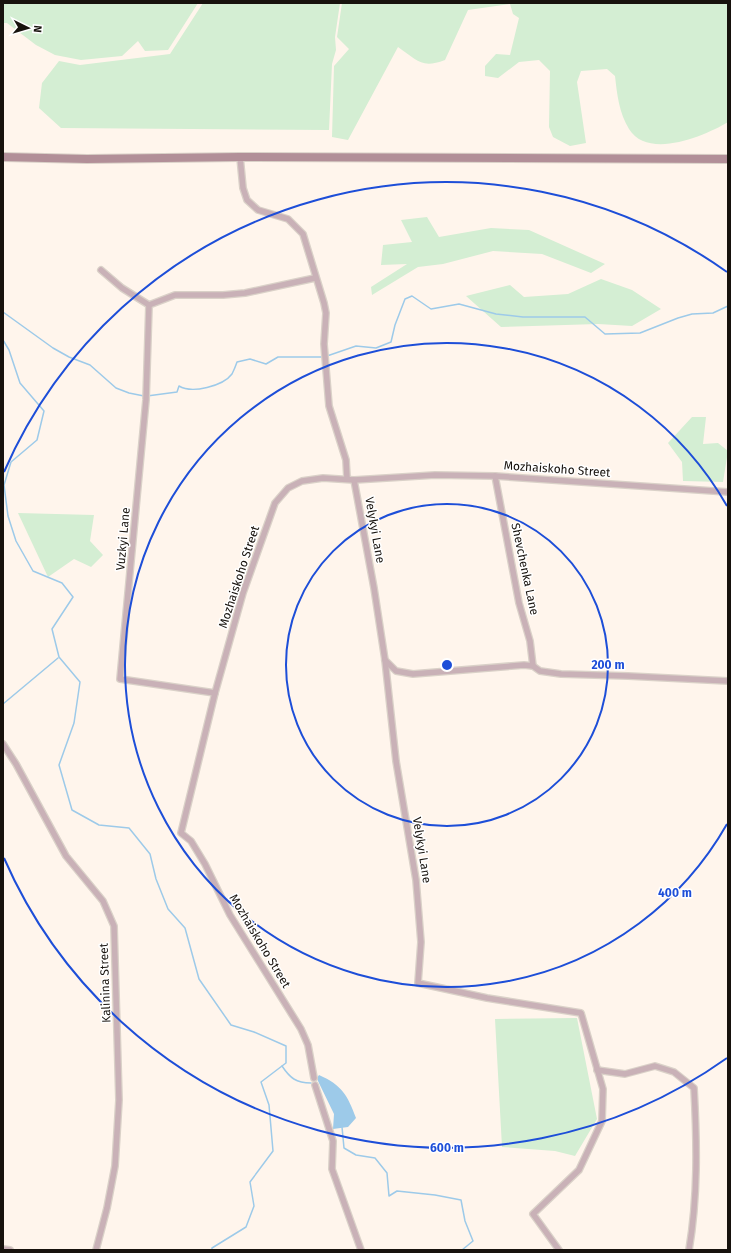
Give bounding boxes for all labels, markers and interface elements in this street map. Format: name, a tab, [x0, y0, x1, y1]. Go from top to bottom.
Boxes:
north arrow	[8, 8, 48, 48]
text: N	[31, 25, 44, 33]
street label: Mozhaiskoho Street	[503, 458, 611, 480]
street label: Velykyi Lane	[362, 496, 388, 564]
street label: Vuzkyi Lane	[113, 507, 133, 571]
street label: Shevchenka Lane	[508, 522, 542, 616]
street label: Mozhaiskoho Street	[216, 523, 262, 630]
centre of rings	[440, 658, 454, 672]
text: 200 m	[591, 658, 625, 672]
street label: Velykyi Lane	[410, 816, 434, 884]
text: 400 m	[658, 886, 692, 900]
street label: Mozhaiskoho Street	[226, 892, 294, 991]
street label: Kalinina Street	[97, 942, 113, 1023]
text: 600 m	[430, 1141, 464, 1155]

